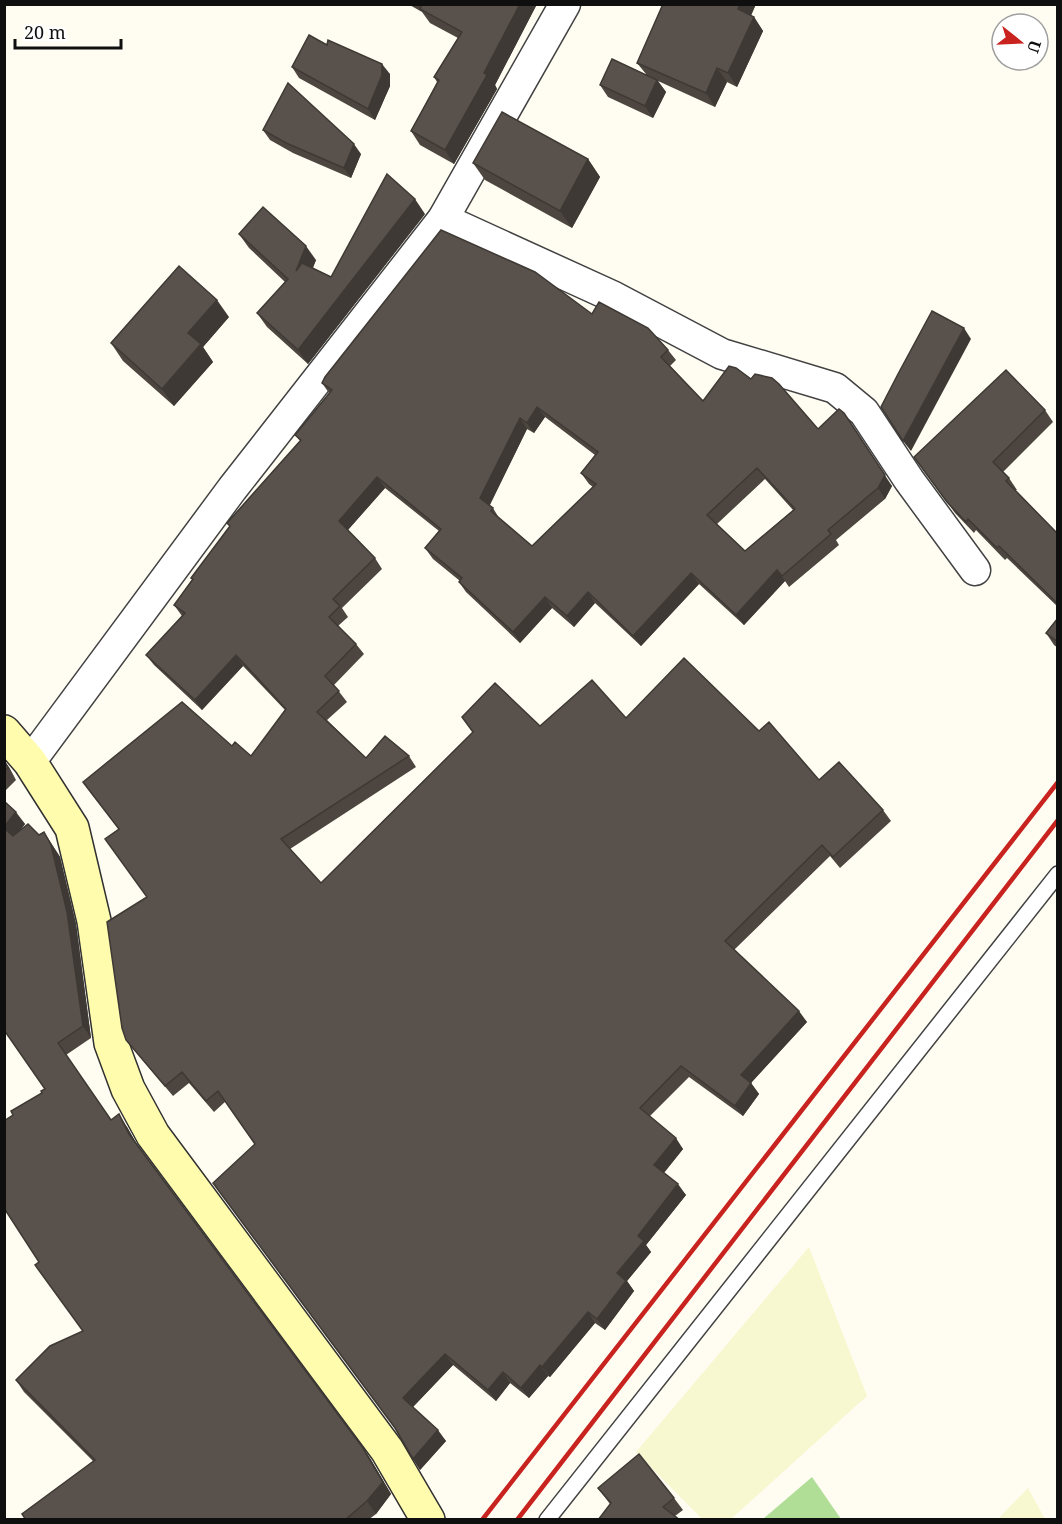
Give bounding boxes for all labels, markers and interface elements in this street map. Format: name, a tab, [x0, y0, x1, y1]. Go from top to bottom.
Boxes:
scale bar	[15, 12, 122, 50]
north arrow	[990, 12, 1050, 72]
text: 20 m	[24, 20, 66, 44]
text: U	[1022, 38, 1047, 56]

